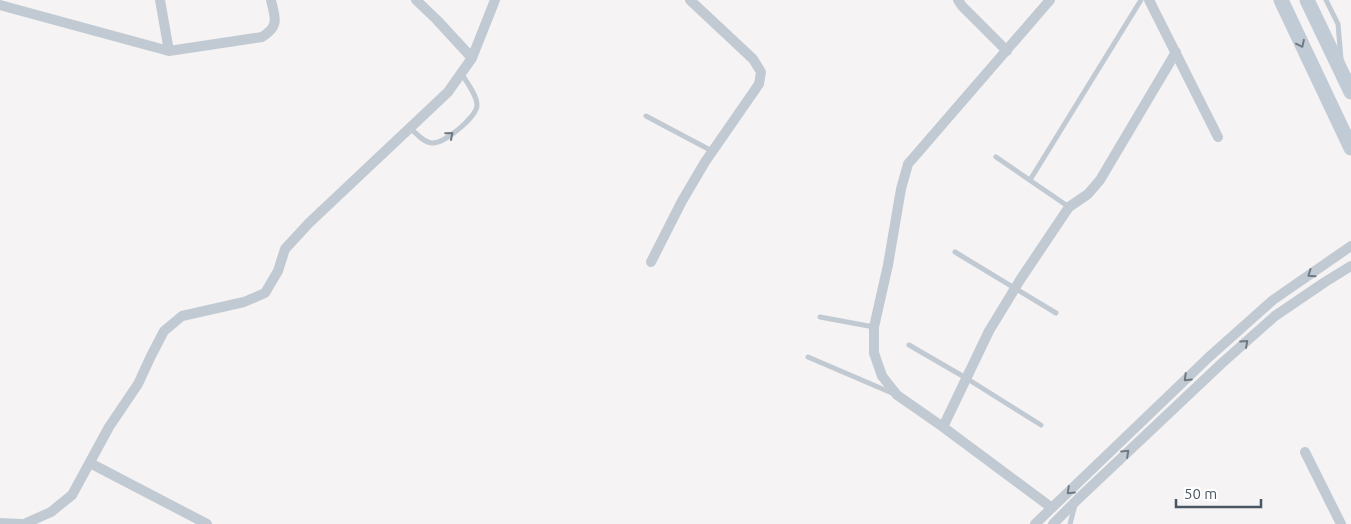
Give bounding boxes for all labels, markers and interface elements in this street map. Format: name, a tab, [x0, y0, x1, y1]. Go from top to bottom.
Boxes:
one-way arrow	[1295, 39, 1306, 48]
one-way arrow	[445, 132, 454, 141]
one-way arrow	[1307, 268, 1317, 277]
one-way arrow	[1239, 340, 1248, 349]
one-way arrow	[1184, 373, 1193, 382]
one-way arrow	[1120, 450, 1129, 459]
scale bar	[1176, 476, 1261, 508]
one-way arrow	[1067, 485, 1076, 494]
text: 50 m	[1184, 485, 1217, 502]

